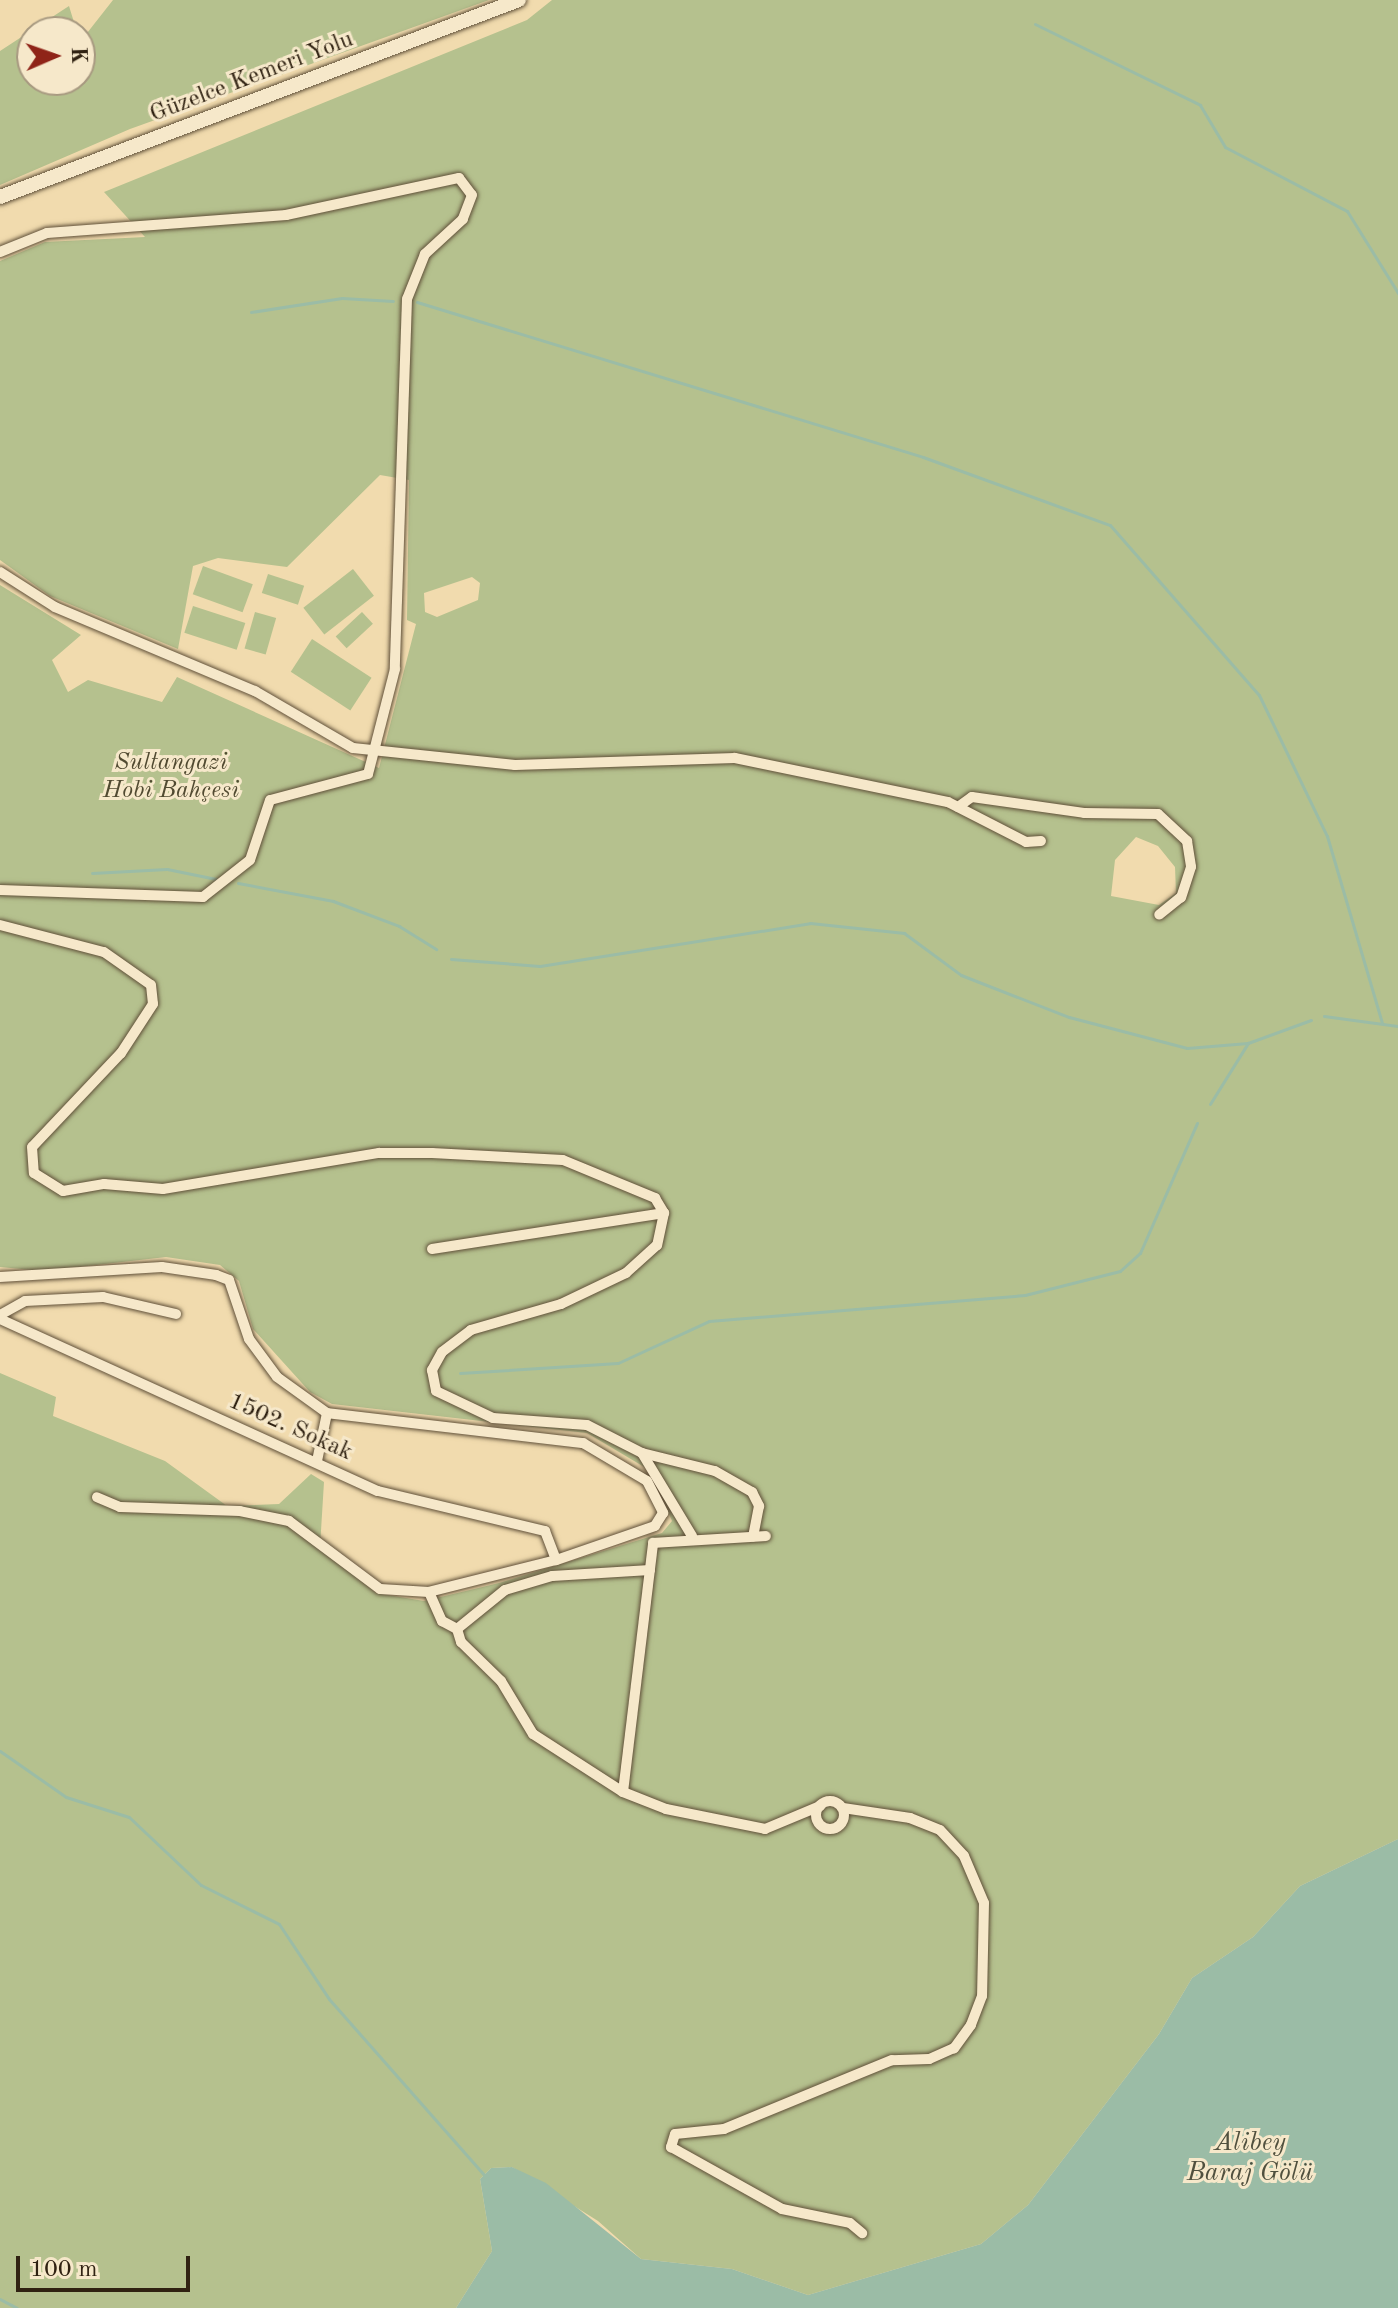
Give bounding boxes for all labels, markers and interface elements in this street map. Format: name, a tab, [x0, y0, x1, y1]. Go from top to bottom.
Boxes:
north arrow	[16, 16, 96, 96]
street label: Güzelce Kemeri Yolu	[146, 26, 358, 130]
text: K	[67, 46, 89, 64]
park label: Sultangazi Hobi Bahçesi	[103, 750, 239, 806]
street label: 1502. Sokak	[224, 1388, 356, 1468]
water label: Alibey Baraj Gölü	[1187, 2128, 1313, 2190]
scale bar	[20, 2240, 194, 2290]
text: 100 m	[30, 2258, 98, 2282]

